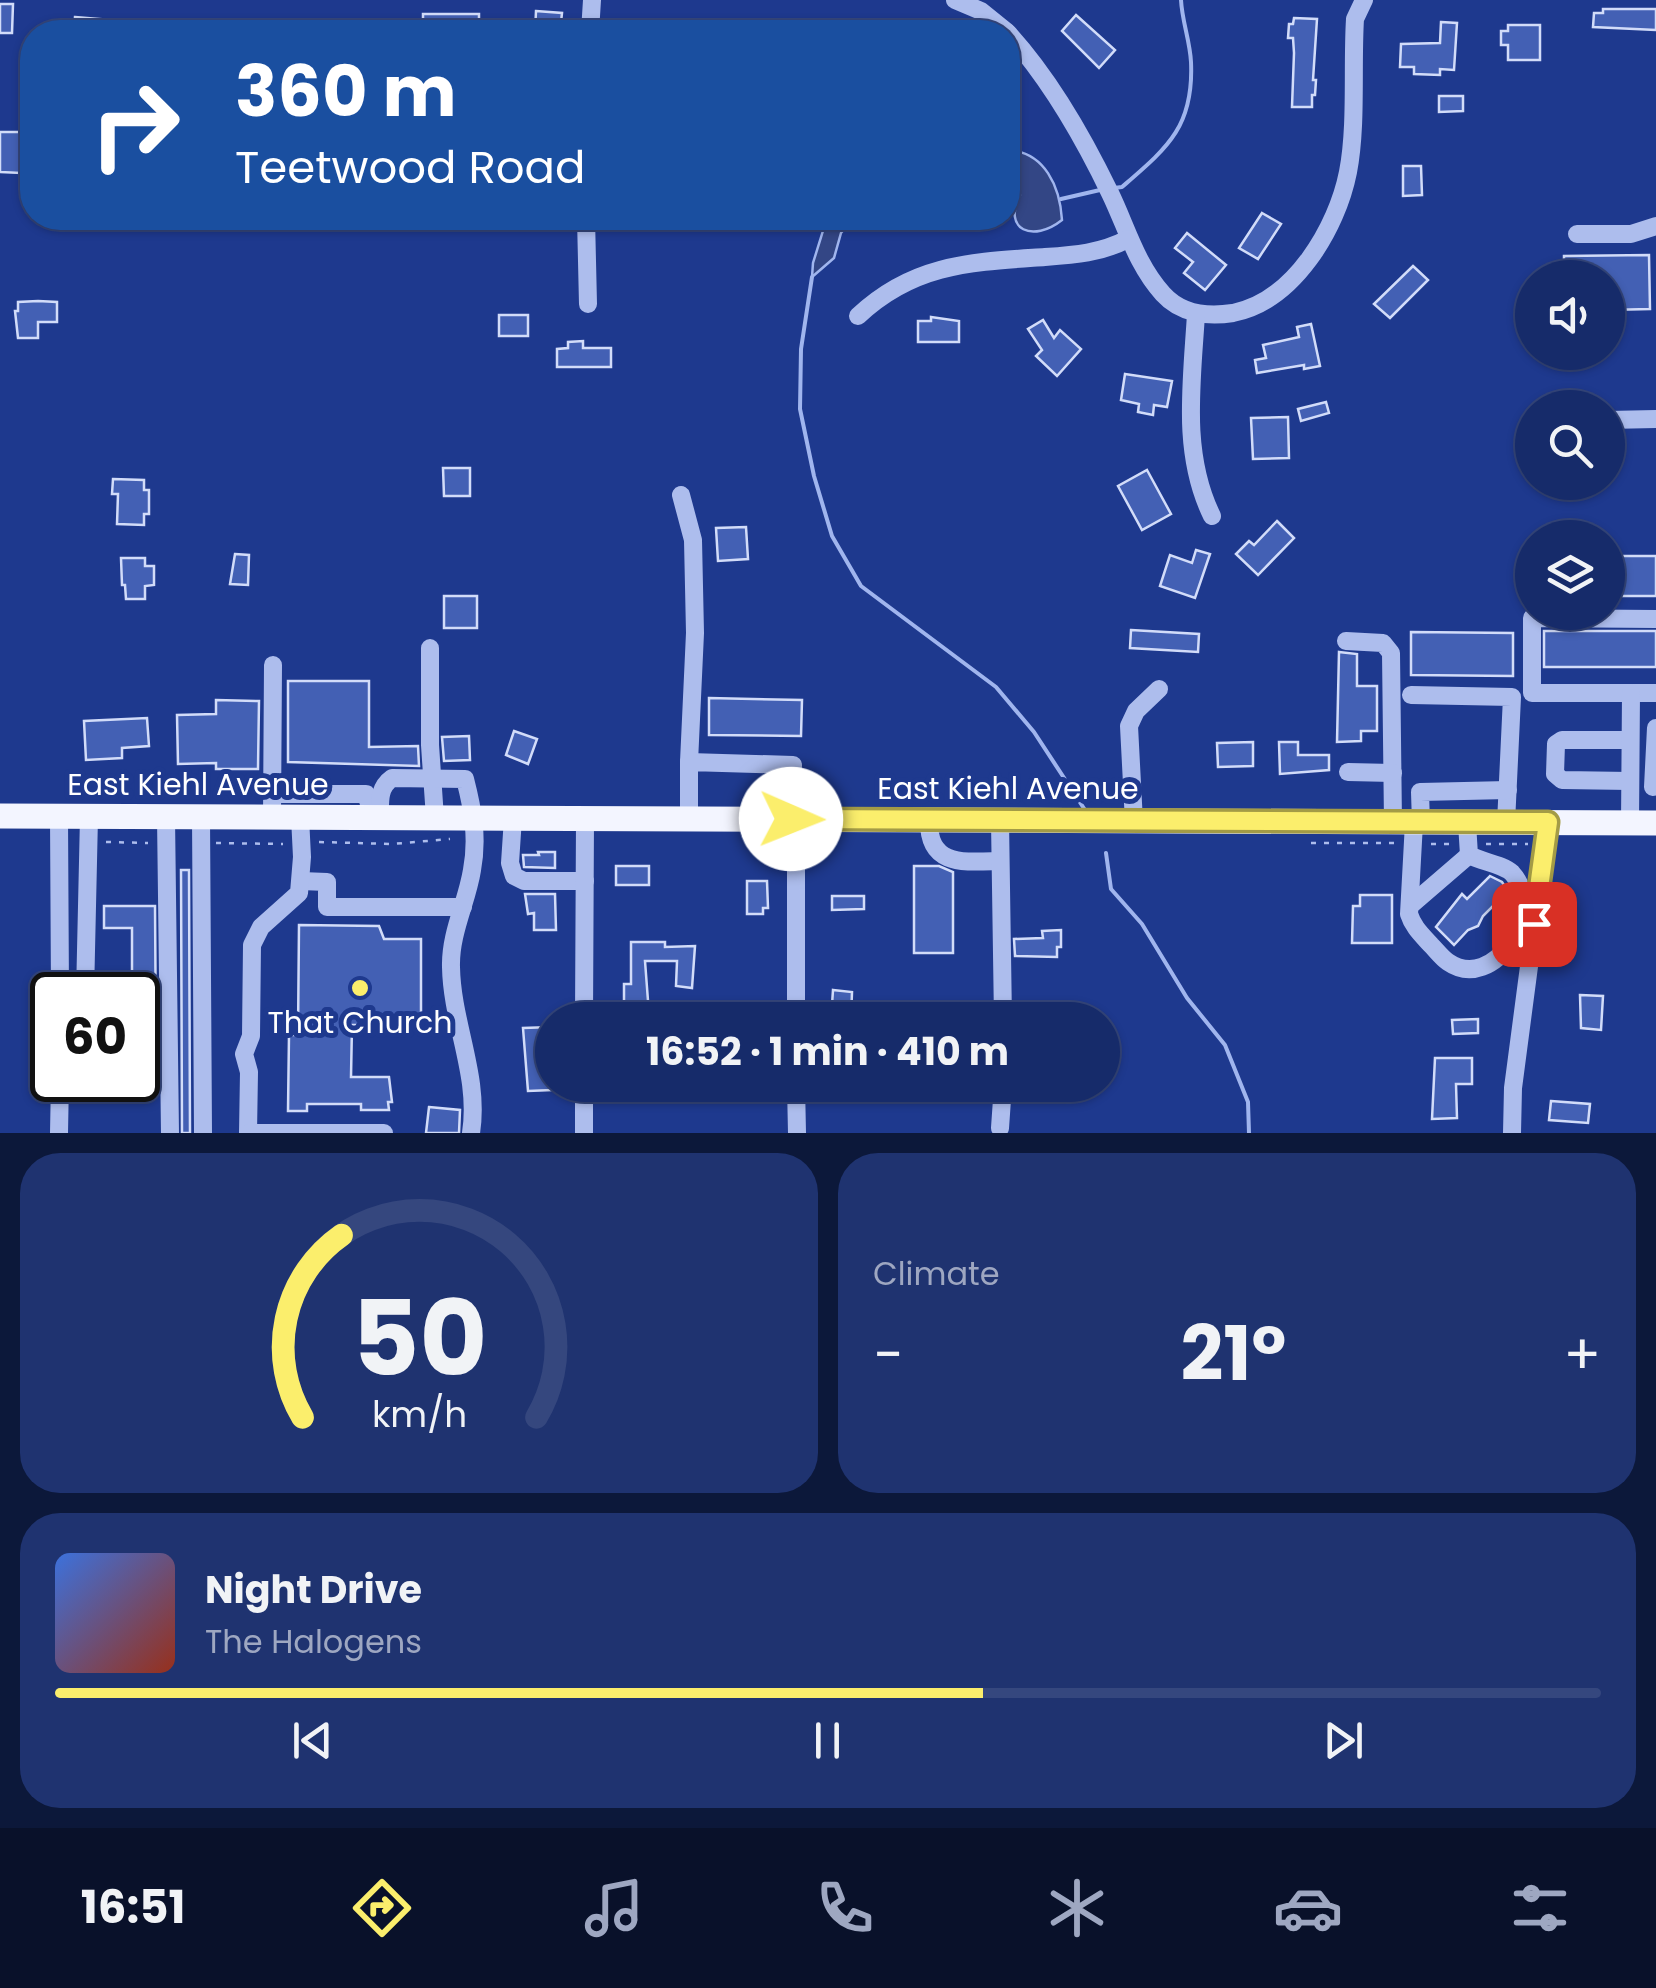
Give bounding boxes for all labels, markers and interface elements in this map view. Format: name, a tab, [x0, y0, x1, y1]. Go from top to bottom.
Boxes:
text: 360 m	[235, 42, 457, 141]
icon: right	[70, 60, 200, 190]
text: Teetwood Road	[235, 136, 585, 199]
map controls	[1515, 260, 1625, 630]
button: sound	[1515, 260, 1625, 370]
button: search	[1515, 390, 1625, 500]
button: layers	[1515, 520, 1625, 630]
street label: East Kiehl Avenue	[67, 763, 329, 806]
position arrow	[739, 767, 843, 871]
street label: East Kiehl Avenue	[877, 767, 1139, 810]
pin	[1492, 882, 1577, 967]
icon: arrive	[1507, 897, 1562, 952]
speed limit sign: 60	[30, 972, 160, 1102]
marker: That Church	[349, 977, 371, 999]
place label: That Church	[268, 1001, 452, 1044]
text: 16:52 · 1 min · 410 m	[646, 1025, 1009, 1078]
text: Climate	[873, 1251, 1000, 1296]
text: 50	[351, 1266, 487, 1411]
text: 21°	[1180, 1301, 1286, 1406]
text: −	[873, 1316, 903, 1393]
text: +	[1563, 1316, 1601, 1393]
text: km/h	[371, 1389, 467, 1440]
text: Night Drive	[205, 1563, 422, 1616]
text: The Halogens	[205, 1619, 422, 1664]
icon: previous	[285, 1713, 340, 1768]
icon: pause	[800, 1713, 855, 1768]
icon: next	[1316, 1713, 1371, 1768]
icon: directions	[347, 1873, 417, 1943]
icon: music	[579, 1873, 649, 1943]
icon: phone	[810, 1873, 880, 1943]
icon: climate	[1042, 1873, 1112, 1943]
icon: car	[1273, 1873, 1343, 1943]
icon: filters	[1505, 1873, 1575, 1943]
text: 16:51	[81, 1876, 185, 1939]

